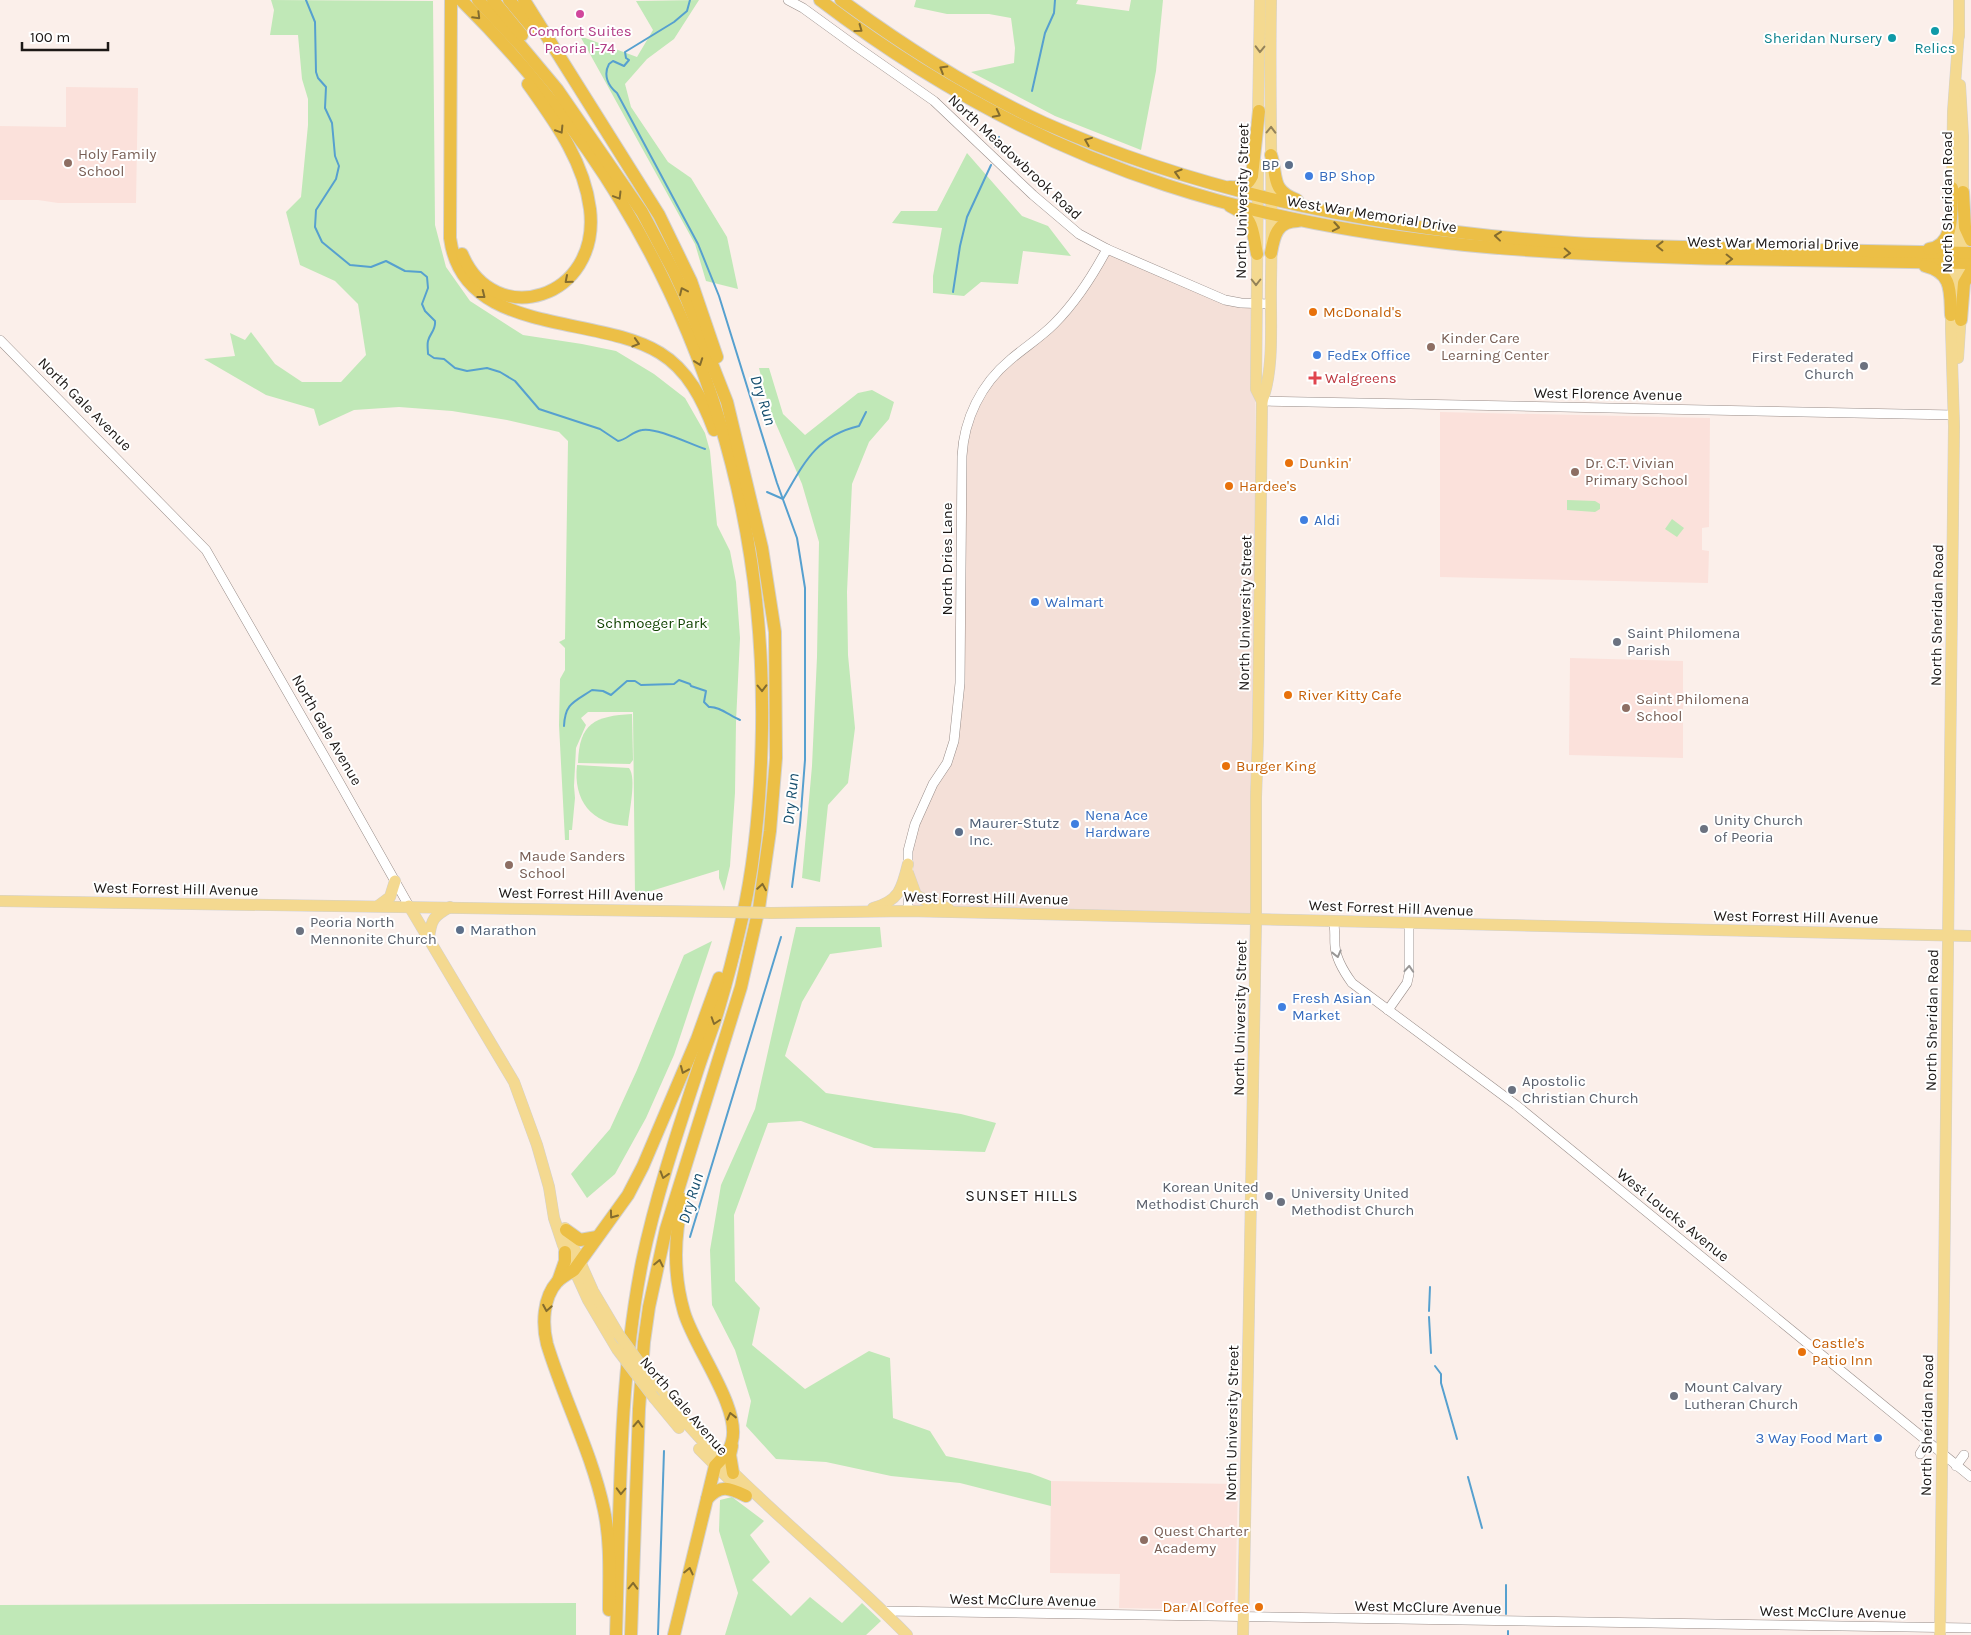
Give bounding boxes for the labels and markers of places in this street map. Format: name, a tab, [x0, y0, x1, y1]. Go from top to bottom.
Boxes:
marker: Comfort Suites Peoria I-74	[574, 8, 586, 20]
place label: Comfort Suites Peoria I-74	[528, 22, 632, 57]
marker: Relics	[1929, 25, 1941, 37]
place label: Sheridan Nursery	[1764, 29, 1882, 47]
marker: Sheridan Nursery	[1886, 32, 1898, 44]
place label: Relics	[1914, 39, 1956, 57]
place label: Holy Family School	[78, 145, 156, 180]
place label: BP	[1261, 156, 1279, 174]
marker: Holy Family School	[62, 157, 74, 169]
marker: BP	[1283, 159, 1295, 171]
place label: BP Shop	[1319, 167, 1375, 185]
marker: BP Shop	[1303, 170, 1315, 182]
place label: McDonald's	[1323, 303, 1402, 321]
marker: McDonald's	[1307, 306, 1319, 318]
place label: Kinder Care Learning Center	[1441, 329, 1549, 364]
marker: Kinder Care Learning Center	[1425, 341, 1437, 353]
place label: FedEx Office	[1327, 346, 1411, 364]
place label: First Federated Church	[1752, 348, 1854, 383]
marker: FedEx Office	[1311, 349, 1323, 361]
marker: First Federated Church	[1858, 360, 1870, 372]
place label: Walgreens	[1325, 369, 1397, 387]
marker: Walgreens	[1309, 372, 1321, 384]
place label: Dunkin'	[1299, 454, 1351, 472]
place label: Dr. C.T. Vivian Primary School	[1585, 454, 1688, 489]
marker: Dunkin'	[1283, 457, 1295, 469]
marker: Dr. C.T. Vivian Primary School	[1569, 466, 1581, 478]
place label: Hardee's	[1239, 477, 1297, 495]
marker: Hardee's	[1223, 480, 1235, 492]
place label: Aldi	[1314, 511, 1340, 529]
marker: Aldi	[1298, 514, 1310, 526]
place label: Walmart	[1045, 593, 1104, 611]
marker: Walmart	[1029, 596, 1041, 608]
place label: Saint Philomena Parish	[1627, 624, 1740, 659]
marker: Saint Philomena Parish	[1611, 636, 1623, 648]
place label: River Kitty Cafe	[1298, 686, 1402, 704]
marker: River Kitty Cafe	[1282, 689, 1294, 701]
place label: Saint Philomena School	[1636, 690, 1749, 725]
marker: Saint Philomena School	[1620, 702, 1632, 714]
place label: Burger King	[1236, 757, 1316, 775]
marker: Burger King	[1220, 760, 1232, 772]
place label: Nena Ace Hardware	[1085, 806, 1150, 841]
place label: Unity Church of Peoria	[1714, 811, 1803, 846]
place label: Maurer-Stutz Inc.	[969, 814, 1059, 849]
marker: Nena Ace Hardware	[1069, 818, 1081, 830]
marker: Unity Church of Peoria	[1698, 823, 1710, 835]
marker: Maurer-Stutz Inc.	[953, 826, 965, 838]
place label: Maude Sanders School	[519, 847, 625, 882]
marker: Maude Sanders School	[503, 859, 515, 871]
place label: Peoria North Mennonite Church	[310, 913, 437, 948]
place label: Marathon	[470, 921, 537, 939]
marker: Marathon	[454, 924, 466, 936]
marker: Peoria North Mennonite Church	[294, 925, 306, 937]
place label: Fresh Asian Market	[1292, 989, 1372, 1024]
marker: Fresh Asian Market	[1276, 1001, 1288, 1013]
place label: Apostolic Christian Church	[1522, 1072, 1639, 1107]
marker: Apostolic Christian Church	[1506, 1084, 1518, 1096]
place label: Korean United Methodist Church	[1136, 1178, 1259, 1213]
place label: University United Methodist Church	[1291, 1184, 1414, 1219]
marker: Korean United Methodist Church	[1263, 1190, 1275, 1202]
marker: University United Methodist Church	[1275, 1196, 1287, 1208]
place label: Castle's Patio Inn	[1812, 1334, 1873, 1369]
marker: Castle's Patio Inn	[1796, 1346, 1808, 1358]
place label: Mount Calvary Lutheran Church	[1684, 1378, 1798, 1413]
marker: Mount Calvary Lutheran Church	[1668, 1390, 1680, 1402]
place label: 3 Way Food Mart	[1756, 1429, 1868, 1447]
marker: 3 Way Food Mart	[1872, 1432, 1884, 1444]
place label: Quest Charter Academy	[1154, 1522, 1249, 1557]
marker: Quest Charter Academy	[1138, 1534, 1150, 1546]
place label: Dar Al Coffee	[1162, 1598, 1249, 1616]
marker: Dar Al Coffee	[1253, 1601, 1265, 1613]

